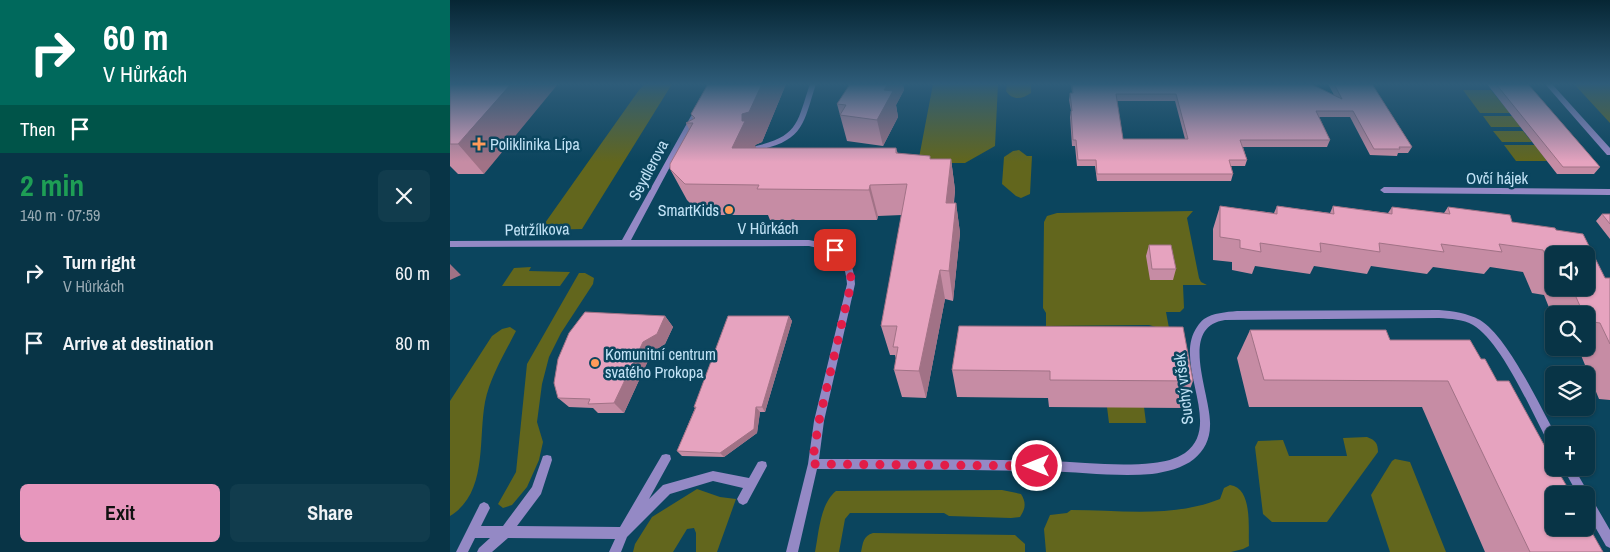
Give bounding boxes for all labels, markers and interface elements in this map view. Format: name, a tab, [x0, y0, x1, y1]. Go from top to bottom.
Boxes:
text: 60 m	[103, 14, 168, 61]
icon: right	[20, 20, 85, 85]
text: V Hůrkách	[103, 59, 187, 89]
icon: arrive	[66, 115, 94, 143]
text: Then	[20, 116, 56, 142]
place label: Poliklinika Lípa	[490, 133, 580, 155]
street label: Seydlerova	[623, 135, 673, 204]
marker: Poliklinika Lípa	[472, 137, 486, 151]
text: 2 min	[20, 165, 84, 205]
street label: Ovčí hájek	[1466, 167, 1528, 189]
button: close	[378, 170, 430, 222]
place label: SmartKids	[658, 199, 719, 221]
text: 140 m · 07:59	[20, 204, 100, 226]
marker: SmartKids	[723, 204, 735, 216]
street label: Petržílkova	[504, 217, 570, 241]
street label: V Hůrkách	[737, 217, 799, 239]
pin	[814, 229, 856, 271]
icon: arrive	[821, 236, 849, 264]
map controls	[1545, 246, 1595, 536]
button: sound	[1545, 246, 1595, 296]
text: Turn right	[63, 249, 135, 275]
icon: right	[20, 259, 48, 287]
text: 60 m	[395, 260, 430, 286]
text: V Hůrkách	[63, 275, 124, 297]
button: search	[1545, 306, 1595, 356]
icon: arrive	[20, 329, 48, 357]
text: Arrive at destination	[63, 330, 214, 356]
text: 80 m	[395, 330, 430, 356]
place label: Komunitní centrum svatého Prokopa	[605, 343, 716, 383]
street label: Suchý vršek	[1168, 352, 1198, 426]
marker: Komunitní centrum svatého Prokopa	[589, 357, 601, 369]
button: layers	[1545, 366, 1595, 416]
button: +	[1545, 426, 1595, 476]
position arrow	[1010, 439, 1062, 491]
button: Exit	[20, 484, 220, 542]
button: Share	[230, 484, 430, 542]
button: −	[1545, 486, 1595, 536]

